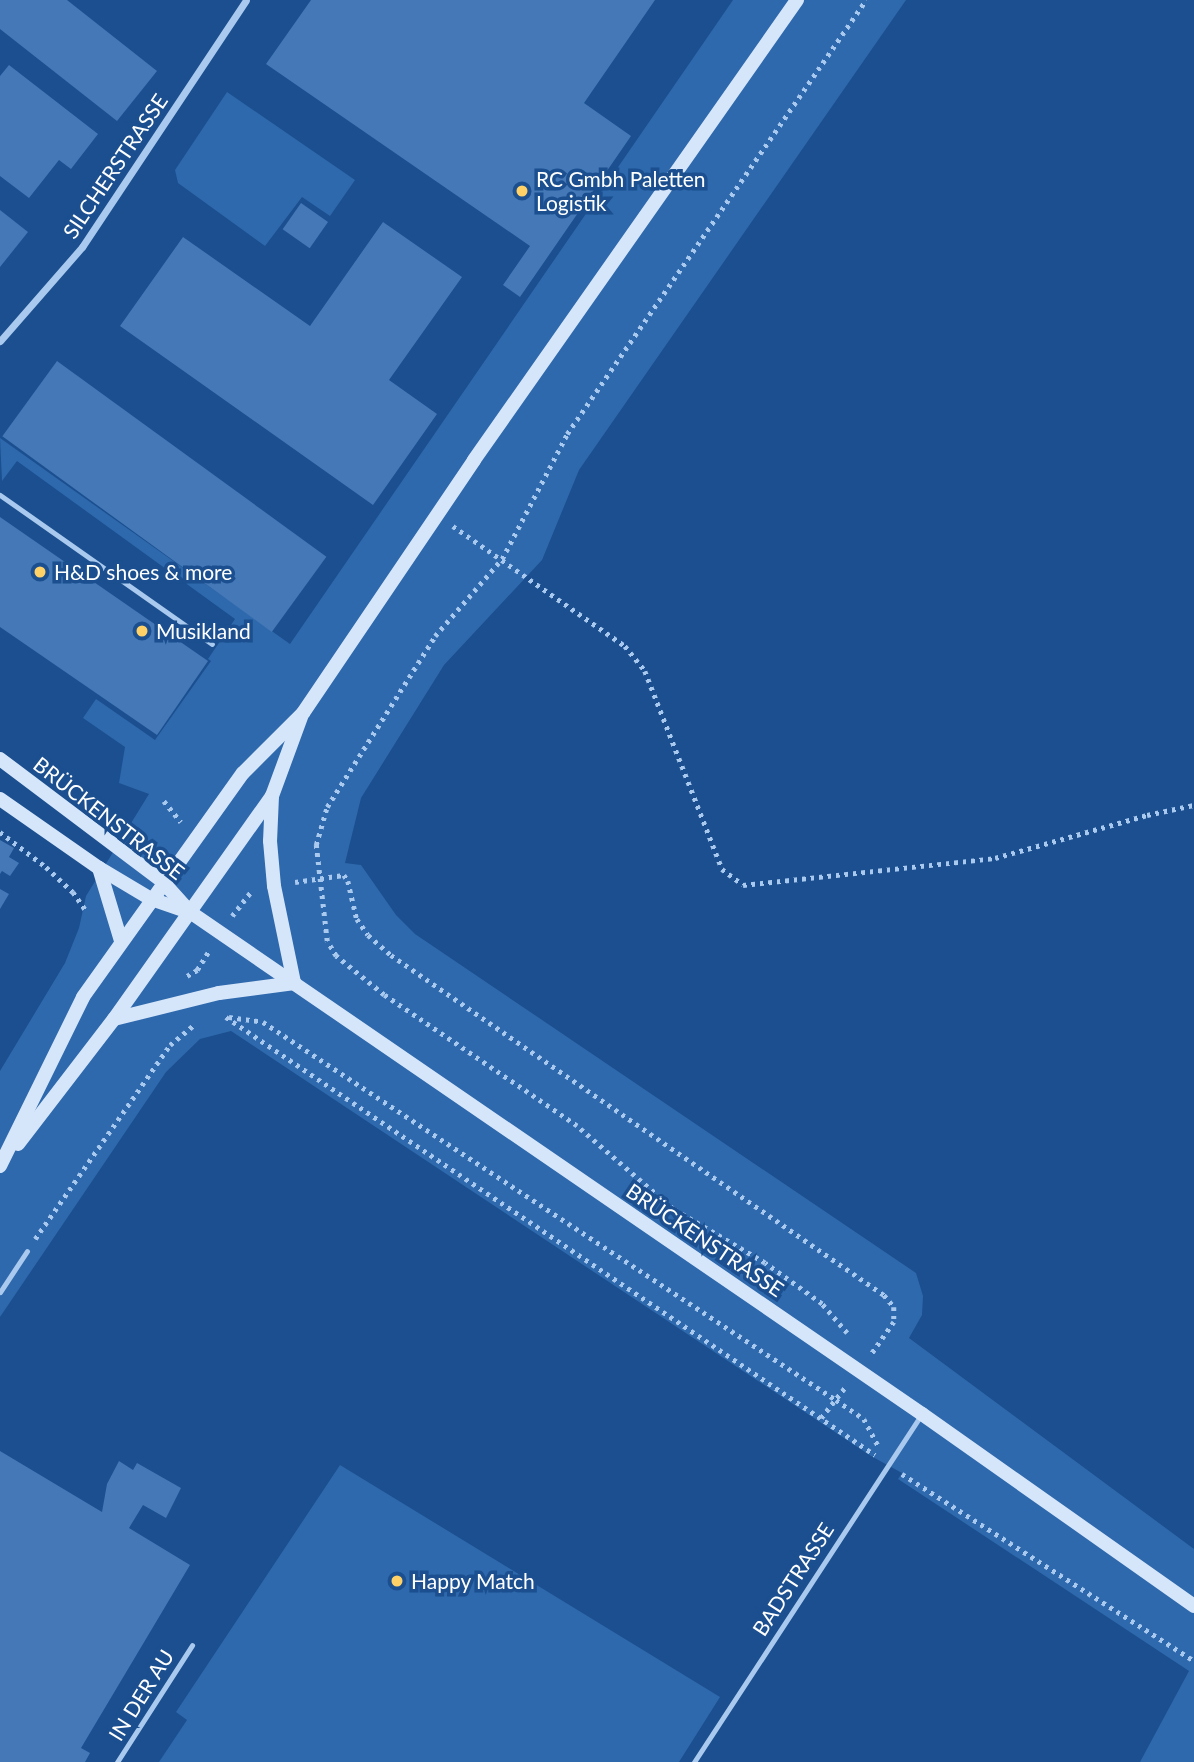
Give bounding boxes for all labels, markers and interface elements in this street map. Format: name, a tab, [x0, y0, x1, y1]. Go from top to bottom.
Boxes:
street label: SILCHERSTRASSE	[57, 89, 173, 243]
place label: RC Gmbh Paletten Logistik	[536, 166, 705, 216]
marker: RC Gmbh Paletten Logistik	[514, 183, 530, 199]
place label: H&D shoes & more	[54, 559, 232, 585]
marker: H&D shoes & more	[32, 564, 48, 580]
place label: Musikland	[156, 618, 251, 644]
marker: Musikland	[134, 623, 150, 639]
street label: BRÜCKENSTRASSE	[29, 751, 189, 885]
street label: BRÜCKENSTRASSE	[622, 1178, 788, 1302]
street label: BADSTRASSE	[747, 1518, 839, 1640]
place label: Happy Match	[411, 1568, 535, 1594]
marker: Happy Match	[389, 1573, 405, 1589]
street label: IN DER AU	[103, 1645, 179, 1745]

